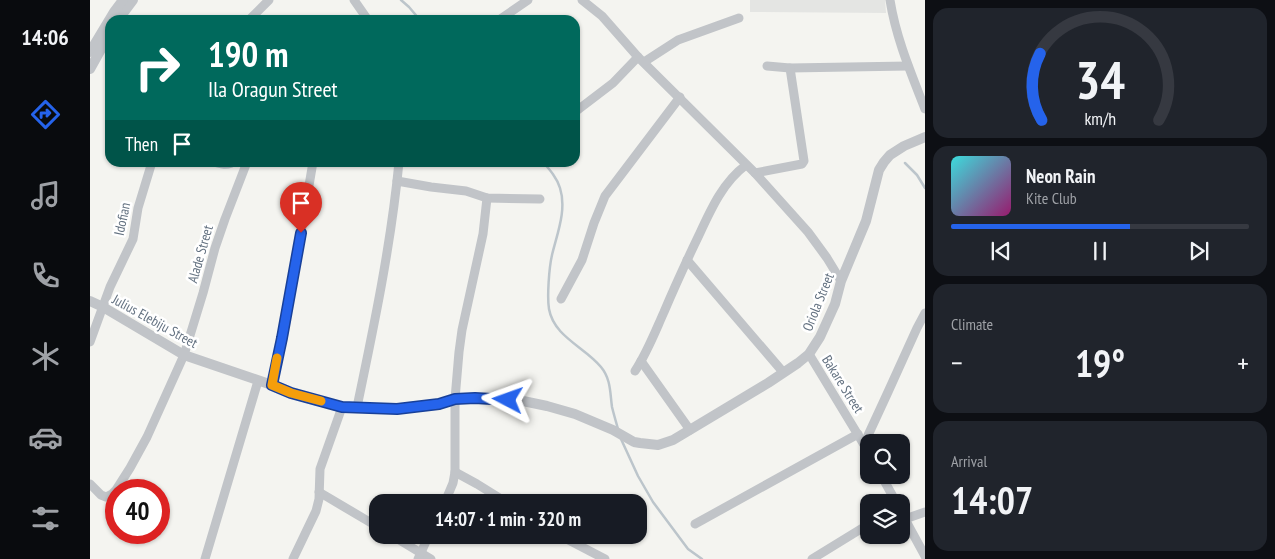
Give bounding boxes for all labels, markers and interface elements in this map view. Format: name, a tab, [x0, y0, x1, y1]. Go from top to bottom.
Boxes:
text: 14:06	[21, 23, 69, 51]
text: 190 m	[208, 31, 289, 77]
icon: right	[125, 35, 190, 100]
text: 34	[1075, 46, 1125, 113]
text: Ila Oragun Street	[208, 75, 338, 103]
icon: directions	[28, 97, 63, 132]
text: km/h	[1084, 107, 1116, 130]
icon: arrive	[168, 130, 196, 158]
text: Then	[125, 132, 158, 156]
text: Neon Rain	[1026, 164, 1095, 188]
icon: music	[28, 178, 63, 213]
pin	[280, 182, 322, 233]
text: Kite Club	[1026, 188, 1077, 208]
icon: arrive	[287, 189, 315, 217]
street label: Idofian	[110, 201, 134, 237]
street label: Alade Street	[183, 223, 217, 285]
icon: previous	[987, 237, 1015, 265]
icon: pause	[1086, 237, 1114, 265]
icon: next	[1185, 237, 1213, 265]
icon: phone	[28, 258, 63, 293]
street label: Oriola Street	[798, 270, 838, 334]
street label: Julius Elebiju Street	[108, 290, 201, 352]
text: Climate	[951, 314, 993, 334]
text: 19°	[1075, 338, 1125, 387]
icon: climate	[28, 339, 63, 374]
text: −	[951, 344, 963, 381]
text: +	[1237, 344, 1249, 381]
street label: Bakare Street	[818, 352, 868, 416]
position arrow	[481, 373, 533, 425]
icon: car	[28, 420, 63, 455]
map controls	[860, 434, 910, 544]
button: search	[860, 434, 910, 484]
text: Arrival	[951, 451, 987, 471]
text: 14:07	[951, 475, 1033, 524]
speed limit sign: 40	[105, 479, 170, 544]
button: layers	[860, 494, 910, 544]
icon: filters	[28, 501, 63, 536]
text: 14:07 · 1 min · 320 m	[435, 507, 581, 531]

